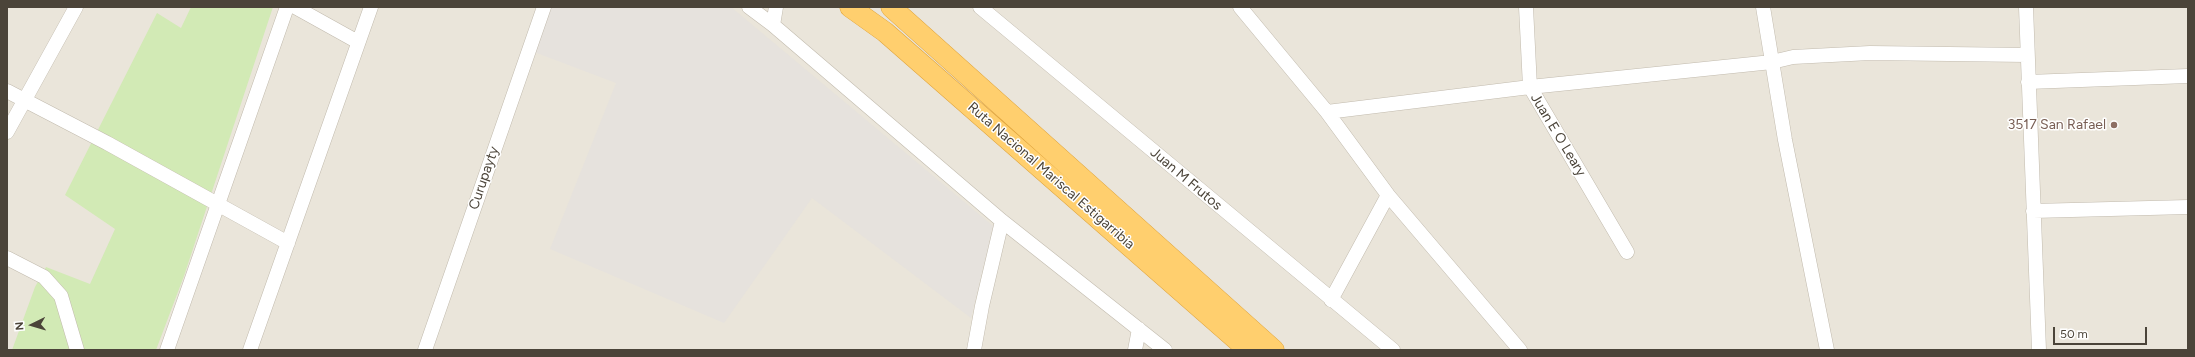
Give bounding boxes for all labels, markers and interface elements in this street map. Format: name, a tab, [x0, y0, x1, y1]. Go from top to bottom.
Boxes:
street label: Juan E O Leary	[1527, 91, 1589, 179]
street label: Ruta Nacional Mariscal Estigarribia	[964, 99, 1138, 253]
place label: 3517 San Rafael	[2008, 117, 2106, 133]
marker: 3517 San Rafael	[2109, 120, 2119, 130]
street label: Curupayty	[465, 144, 503, 212]
street label: Juan M Frutos	[1147, 144, 1225, 214]
north arrow	[12, 305, 52, 345]
scale bar	[2055, 319, 2149, 345]
text: N	[13, 321, 26, 331]
text: 50 m	[2060, 327, 2088, 341]

